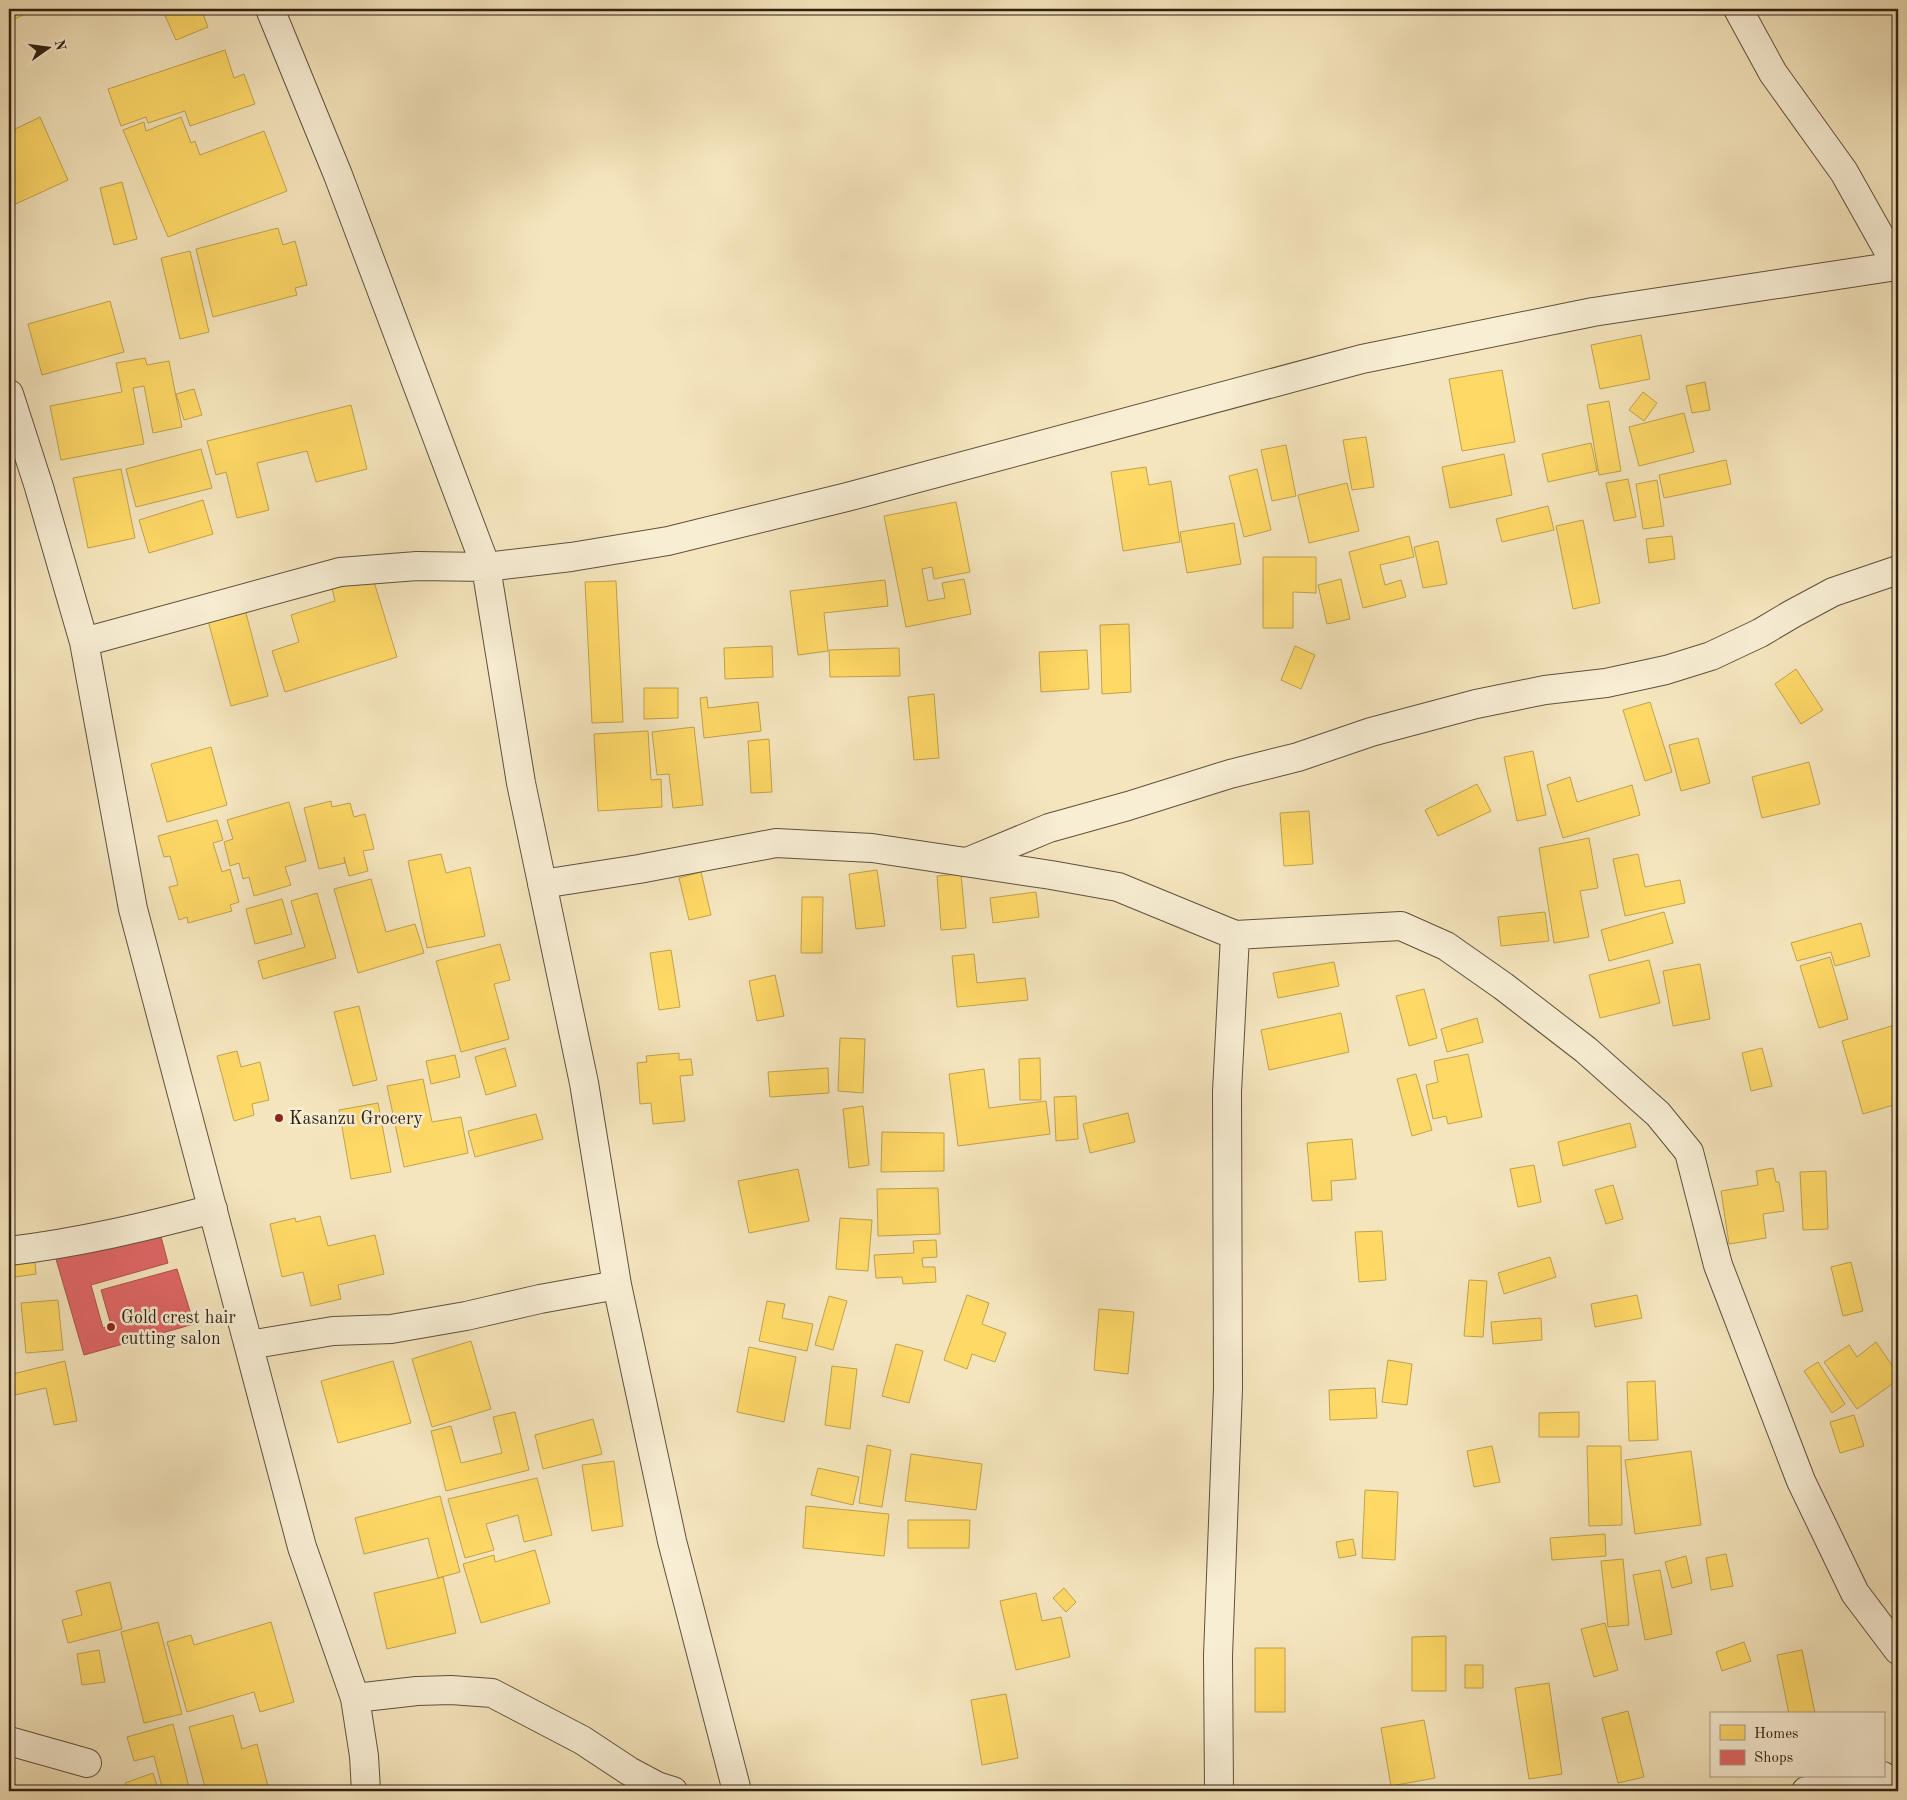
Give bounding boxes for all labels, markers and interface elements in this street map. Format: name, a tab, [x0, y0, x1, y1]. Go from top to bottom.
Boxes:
north arrow	[22, 22, 72, 72]
text: N	[52, 38, 68, 52]
place label: Kasanzu Grocery	[289, 1110, 423, 1128]
marker: Kasanzu Grocery	[273, 1112, 285, 1124]
place label: Gold crest hair cutting salon	[121, 1309, 236, 1348]
marker: Gold crest hair cutting salon	[105, 1321, 117, 1333]
legend	[1710, 1712, 1884, 1778]
text: Homes	[1754, 1727, 1799, 1742]
text: Shops	[1754, 1751, 1793, 1766]

